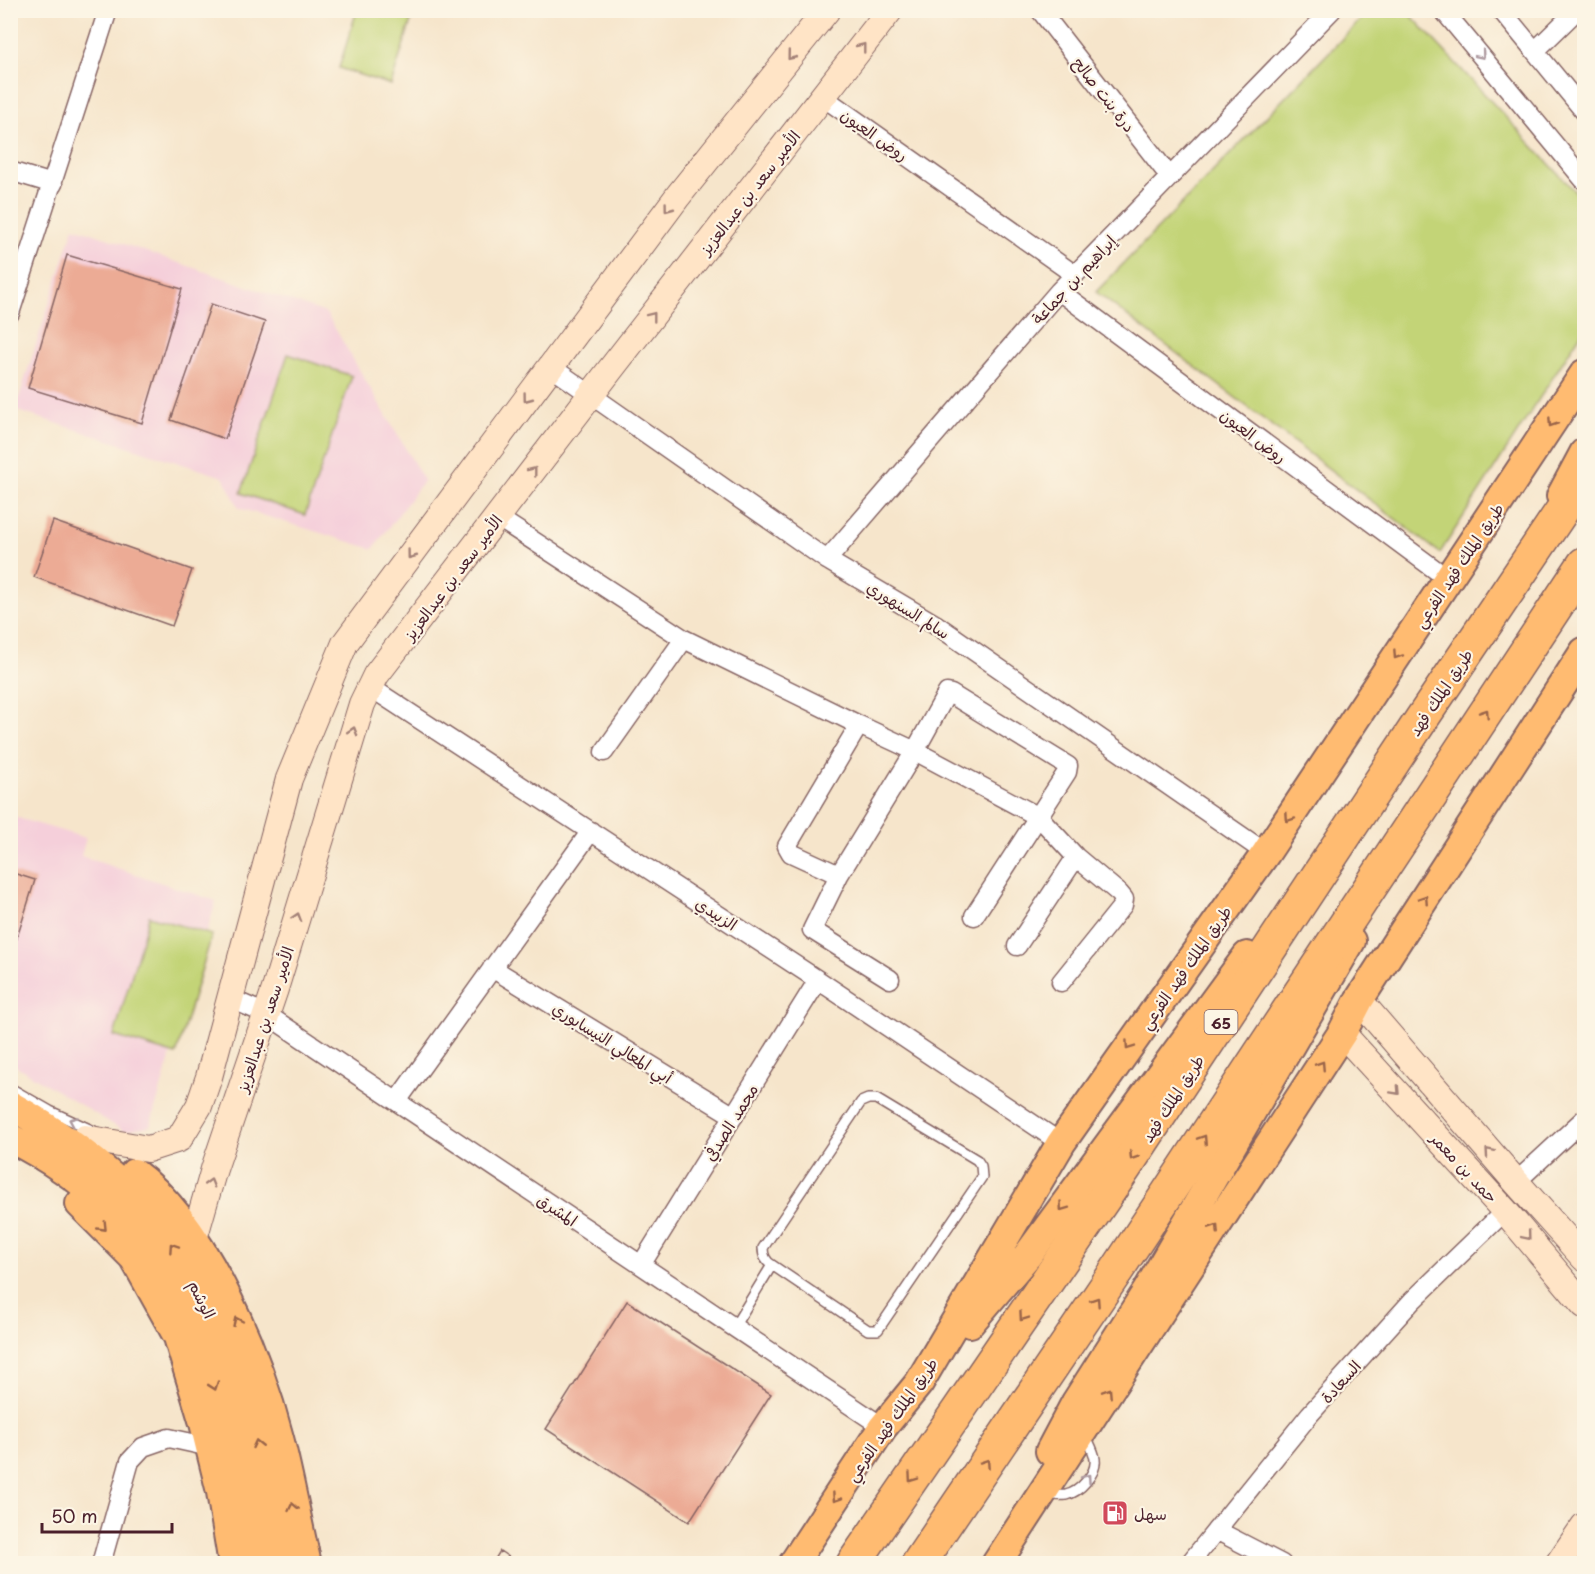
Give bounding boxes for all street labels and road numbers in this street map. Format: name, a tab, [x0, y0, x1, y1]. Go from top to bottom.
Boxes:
street label: درة بنت صالح	[1068, 51, 1142, 137]
street label: روض العيون	[836, 102, 914, 166]
street label: الأمير سعد بن عبدالعزيز	[691, 125, 805, 261]
street label: إبراهيم بن جماعة	[1025, 229, 1122, 330]
street label: روض العيون	[1216, 402, 1292, 468]
street label: طريق الملك فهد الفرعي	[1407, 498, 1512, 635]
street label: الأمير سعد بن عبدالعزيز	[395, 509, 507, 647]
street label: سالم السنهوري	[862, 574, 955, 646]
street label: طريق الملك فهد	[1402, 644, 1478, 740]
street label: الزبيدي	[691, 890, 743, 936]
street label: طريق الملك فهد الفرعي	[1133, 900, 1240, 1036]
street label: الأمير سعد بن عبدالعزيز	[228, 943, 299, 1097]
street label: أبي المعالي النيسابوري	[546, 995, 678, 1092]
road number: 65	[1204, 1010, 1238, 1034]
street label: طريق الملك فهد	[1135, 1049, 1209, 1147]
street label: محمد الصدفي	[697, 1079, 764, 1166]
street label: حمد بن معمر	[1424, 1125, 1504, 1208]
street label: المشرق	[533, 1187, 583, 1231]
street label: الوشم	[182, 1276, 223, 1323]
street label: طريق الملك فهد الفرعي	[839, 1352, 946, 1488]
street label: السعادة	[1314, 1354, 1366, 1408]

